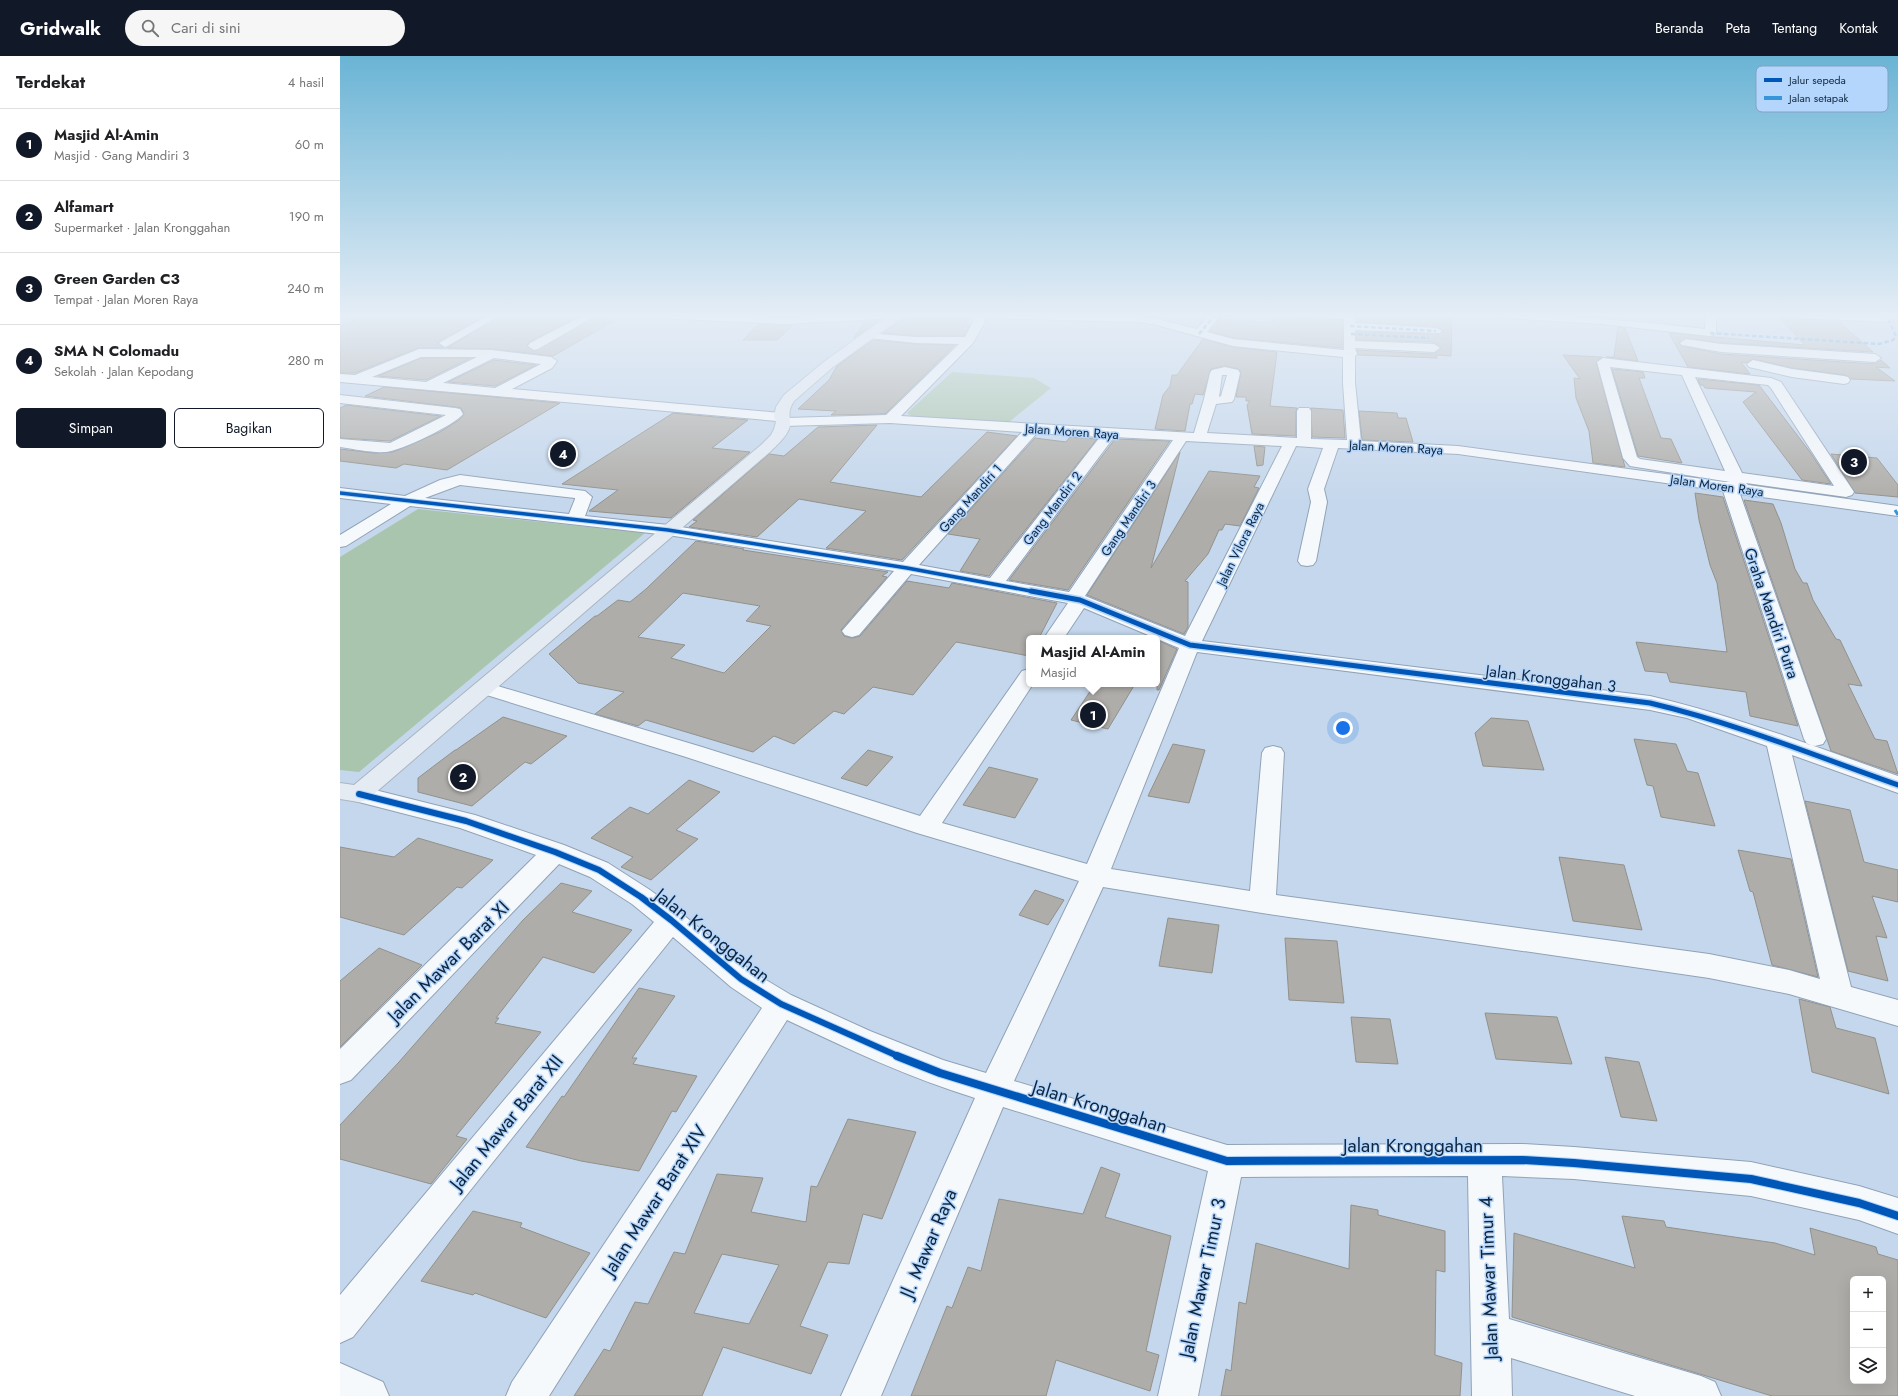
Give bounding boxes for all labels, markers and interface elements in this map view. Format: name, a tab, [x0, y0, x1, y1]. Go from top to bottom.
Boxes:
search box	[125, 10, 405, 46]
text: Gridwalk	[20, 15, 101, 42]
icon: search	[139, 17, 161, 39]
text: Cari di sini	[171, 17, 241, 39]
text: Beranda	[1655, 18, 1704, 38]
text: Peta	[1726, 18, 1750, 38]
text: Tentang	[1772, 18, 1817, 38]
text: Kontak	[1839, 18, 1878, 38]
legend	[1756, 66, 1888, 112]
text: Terdekat	[16, 70, 85, 94]
text: Jalur sepeda	[1787, 72, 1846, 88]
text: 4 hasil	[288, 73, 324, 92]
text: Jalan setapak	[1787, 90, 1848, 106]
text: Masjid Al-Amin	[54, 124, 159, 146]
text: 1	[26, 135, 32, 154]
text: 60 m	[295, 135, 324, 154]
text: Masjid · Gang Mandiri 3	[54, 146, 189, 165]
text: Alfamart	[54, 196, 114, 218]
text: 2	[25, 207, 33, 226]
text: 190 m	[289, 207, 324, 226]
text: Supermarket · Jalan Kronggahan	[54, 218, 230, 237]
text: Green Garden C3	[54, 268, 180, 290]
text: 3	[25, 279, 33, 298]
text: 240 m	[287, 279, 324, 298]
text: Tempat · Jalan Moren Raya	[54, 290, 198, 309]
text: SMA N Colomadu	[54, 340, 179, 362]
text: 4	[24, 351, 34, 370]
text: 280 m	[288, 351, 324, 370]
text: Sekolah · Jalan Kepodang	[54, 362, 194, 381]
button: Simpan	[16, 408, 166, 448]
button: Bagikan	[174, 408, 324, 448]
street label: Jalan Moren Raya	[1022, 419, 1120, 444]
street label: Jalan Moren Raya	[1346, 435, 1443, 459]
pin: 4	[550, 439, 576, 469]
pin: 3	[1841, 447, 1867, 477]
street label: Gang Mandiri 1	[934, 460, 1006, 537]
street label: Gang Mandiri 2	[1018, 467, 1086, 549]
street label: Jalan Moren Raya	[1667, 469, 1765, 501]
street label: Gang Mandiri 3	[1096, 477, 1161, 560]
street label: Jalan Vilora Raya	[1211, 499, 1269, 591]
street label: Graha Mandiri Putra	[1738, 545, 1805, 682]
popup	[1026, 635, 1160, 687]
text: Masjid Al-Amin	[1041, 641, 1145, 663]
street label: Jalan Kronggahan 3	[1482, 659, 1618, 698]
text: Masjid	[1041, 663, 1077, 682]
pin: 1	[1080, 700, 1106, 730]
your location	[1333, 718, 1353, 738]
pin: 2	[450, 762, 476, 792]
street label: Jalan Kronggahan	[647, 880, 776, 989]
street label: Jalan Mawar Barat XI	[379, 894, 515, 1030]
street label: Jalan Mawar Barat XII	[441, 1049, 569, 1198]
street label: Jalan Kronggahan	[1026, 1072, 1171, 1140]
street label: Jalan Mawar Barat XIV	[594, 1119, 714, 1284]
street label: Jalan Kronggahan	[1340, 1132, 1483, 1159]
street label: Jl. Mawar Raya	[892, 1184, 964, 1305]
street label: Jalan Mawar Timur 3	[1172, 1196, 1233, 1363]
street label: Jalan Mawar Timur 4	[1472, 1196, 1505, 1363]
map controls	[1850, 1276, 1886, 1384]
button: +	[1850, 1276, 1886, 1312]
button: −	[1850, 1312, 1886, 1348]
button: layers	[1850, 1348, 1886, 1384]

